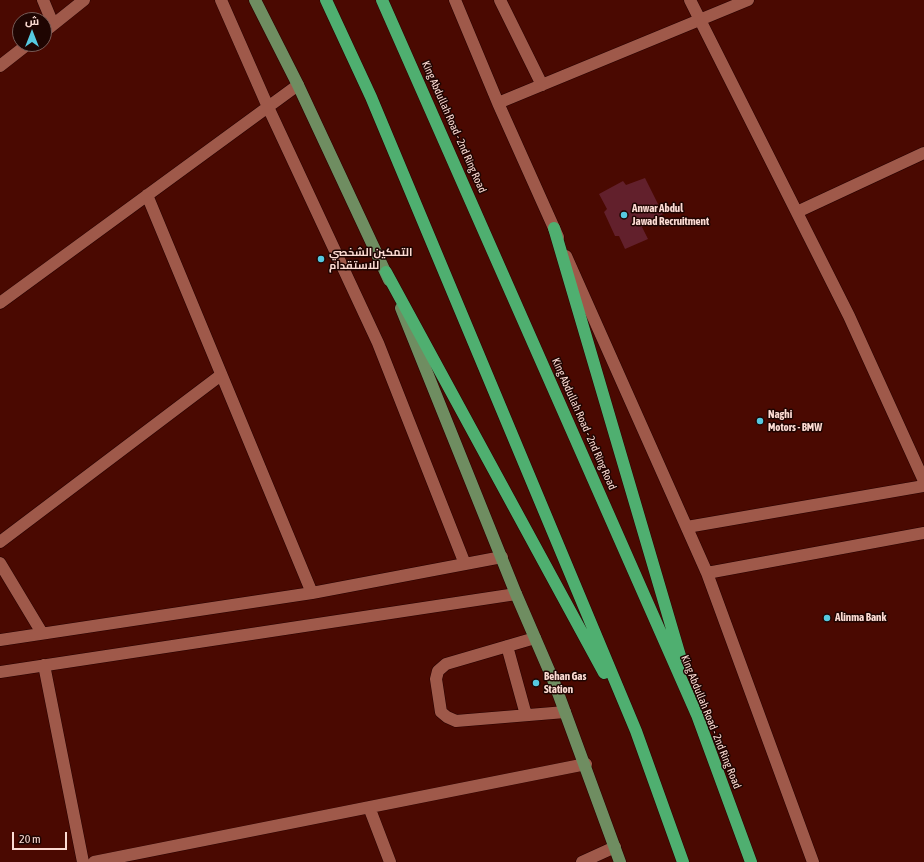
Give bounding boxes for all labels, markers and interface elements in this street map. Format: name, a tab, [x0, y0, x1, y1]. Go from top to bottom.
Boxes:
north arrow	[12, 12, 52, 52]
text: ش	[25, 15, 39, 27]
street label: King Abdullah Road - 2nd Ring Road	[419, 59, 489, 195]
place label: Anwar Abdul Jawad Recruitment	[632, 202, 709, 228]
marker: Anwar Abdul Jawad Recruitment	[619, 210, 629, 220]
place label: التمكين الشخصي للاستقدام	[329, 246, 413, 272]
marker: التمكين الشخصي للاستقدام	[316, 254, 326, 264]
street label: King Abdullah Road - 2nd Ring Road	[549, 356, 619, 492]
place label: Naghi Motors - BMW	[768, 408, 822, 434]
marker: Naghi Motors - BMW	[755, 416, 765, 426]
place label: Alinma Bank	[835, 611, 886, 625]
marker: Alinma Bank	[822, 613, 832, 623]
street label: King Abdullah Road - 2nd Ring Road	[678, 653, 744, 791]
place label: Behan Gas Station	[544, 670, 586, 696]
marker: Behan Gas Station	[531, 678, 541, 688]
scale bar	[14, 824, 69, 850]
text: 20 m	[19, 832, 41, 846]

